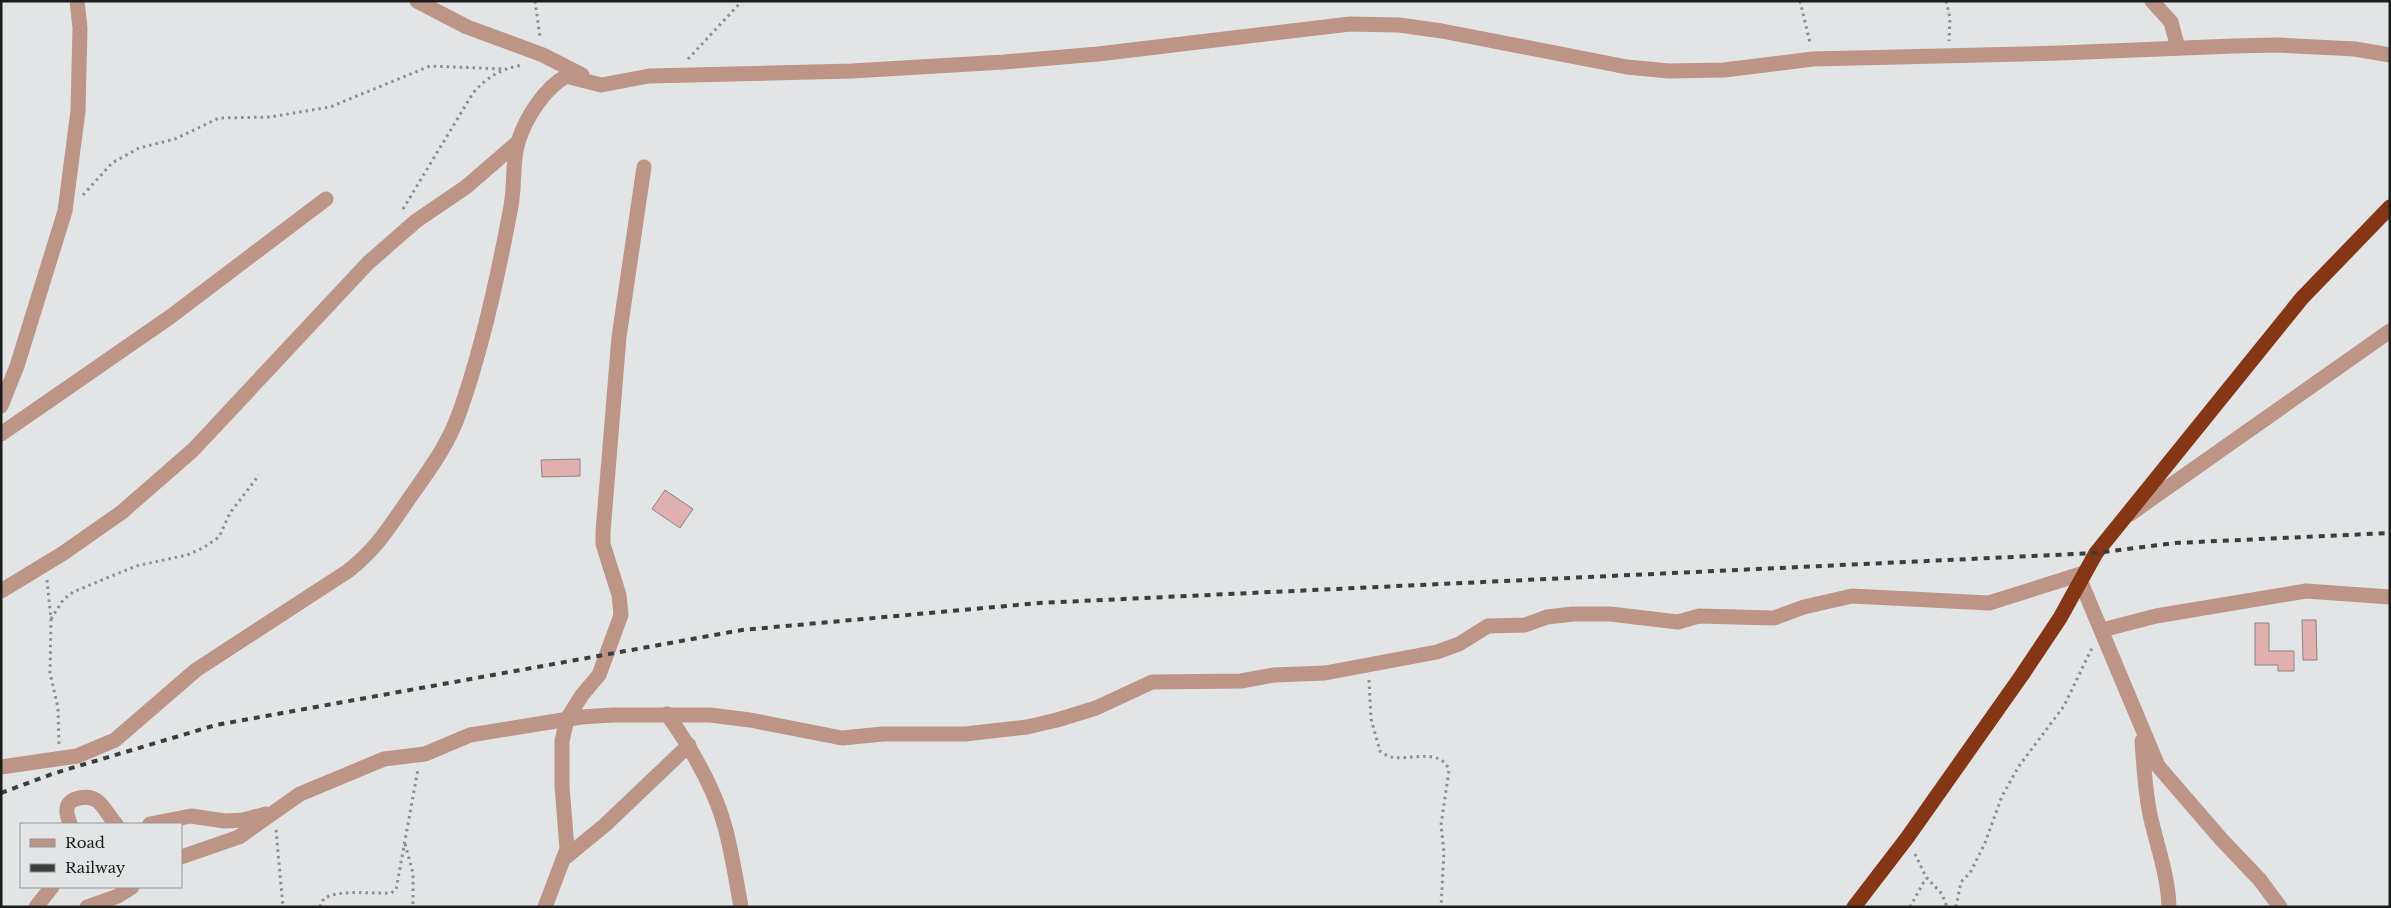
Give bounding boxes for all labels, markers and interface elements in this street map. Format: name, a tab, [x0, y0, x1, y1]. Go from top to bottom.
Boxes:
legend	[20, 823, 182, 888]
text: Road	[65, 833, 105, 852]
text: Railway	[65, 858, 126, 877]

